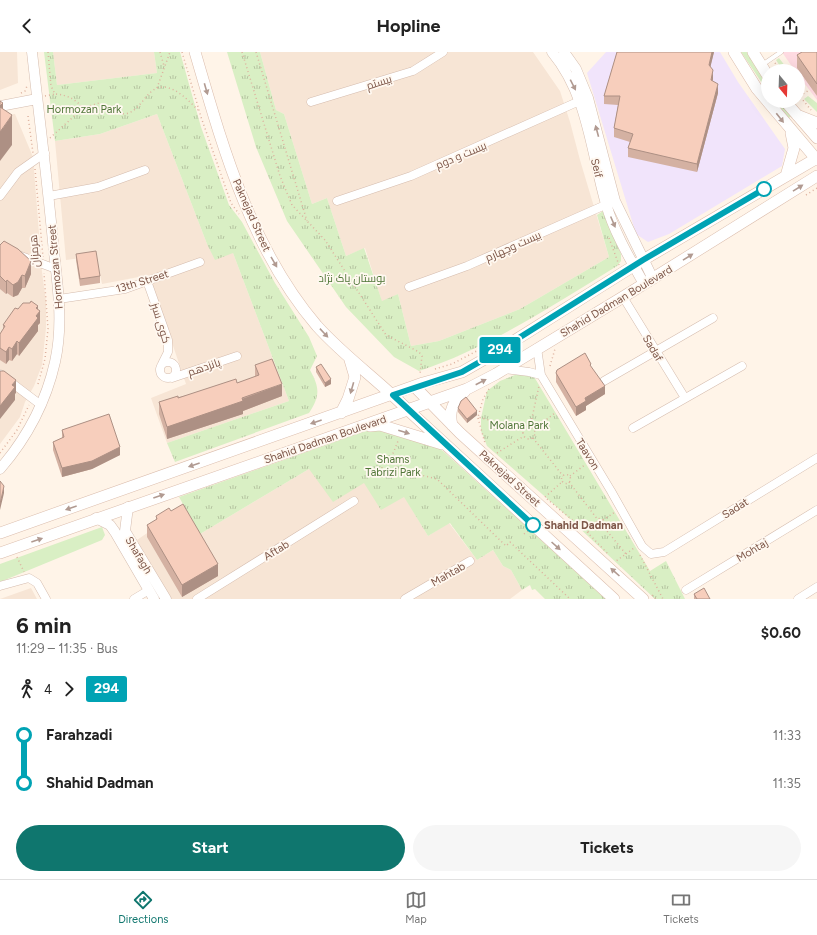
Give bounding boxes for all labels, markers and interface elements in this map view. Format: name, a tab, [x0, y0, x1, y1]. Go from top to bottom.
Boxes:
icon: back	[16, 15, 38, 37]
text: Hopline	[376, 15, 441, 37]
icon: share	[779, 15, 801, 37]
north arrow	[761, 64, 805, 108]
map controls	[761, 64, 805, 108]
street label: بیستم	[365, 72, 394, 93]
one-way arrow	[570, 79, 576, 91]
one-way arrow	[203, 84, 209, 96]
park label: Hormozan Park	[47, 103, 122, 116]
one-way arrow	[776, 113, 785, 124]
one-way arrow	[594, 125, 600, 137]
street label: بیست و دوم	[434, 139, 489, 173]
street label: Seif	[588, 157, 605, 180]
street label: Paknejad Street	[230, 177, 273, 253]
unlabelled marker	[756, 181, 772, 197]
one-way arrow	[793, 184, 803, 192]
one-way arrow	[611, 217, 617, 229]
street label: Hormozan Street	[45, 224, 66, 310]
street label: بیست وچهارم	[483, 228, 544, 265]
street label: هرمزان	[27, 234, 42, 268]
one-way arrow	[683, 253, 693, 261]
one-way arrow	[270, 256, 277, 268]
street label: Shahid Dadman Boulevard	[558, 263, 675, 340]
street label: 13th Street	[114, 267, 170, 296]
park label: بوستان پاک نژاد	[319, 272, 386, 285]
street label: کوی سبز	[148, 300, 173, 345]
one-way arrow	[320, 328, 329, 338]
street label: Sadaf	[640, 333, 666, 365]
line badge: 294	[477, 337, 523, 363]
text: 294	[487, 341, 513, 358]
street label: پانزدهم	[186, 356, 223, 380]
one-way arrow	[475, 379, 486, 385]
one-way arrow	[348, 381, 354, 394]
street label: Shahid Dadman Boulevard	[262, 412, 388, 467]
one-way arrow	[310, 419, 322, 425]
park label: Molana Park	[489, 419, 549, 432]
one-way arrow	[398, 429, 410, 435]
street label: Taavon	[573, 436, 602, 472]
street label: Paknejad Street	[476, 447, 543, 509]
park label: Shams Tabrizi Park	[365, 453, 421, 479]
one-way arrow	[187, 462, 199, 468]
one-way arrow	[154, 493, 166, 499]
street label: Sadat	[720, 495, 751, 522]
one-way arrow	[65, 505, 77, 511]
marker: Shahid Dadman	[525, 517, 541, 533]
place label: Shahid Dadman	[544, 519, 623, 532]
street label: Shafagh	[123, 534, 155, 576]
one-way arrow	[31, 536, 43, 542]
street label: Mohtaj	[734, 536, 770, 565]
street label: Aftab	[261, 538, 291, 563]
one-way arrow	[551, 542, 562, 551]
street label: Mahtab	[429, 559, 468, 589]
one-way arrow	[610, 568, 620, 577]
text: 6 min	[16, 612, 71, 639]
text: $0.60	[761, 624, 801, 642]
text: 11:29 – 11:35 · Bus	[16, 641, 118, 656]
icon: walk	[16, 678, 38, 700]
icon: forward	[58, 678, 80, 700]
text: 294	[94, 680, 119, 697]
text: 4	[44, 682, 52, 697]
text: Farahzadi	[46, 726, 112, 744]
text: 11:33	[773, 728, 801, 743]
text: Shahid Dadman	[46, 774, 154, 792]
text: 11:35	[772, 776, 801, 791]
button: Start	[16, 825, 405, 871]
button: Tickets	[413, 825, 801, 871]
tab: Directions	[118, 889, 168, 926]
tab: Map	[405, 889, 427, 926]
tab: Tickets	[664, 889, 699, 926]

